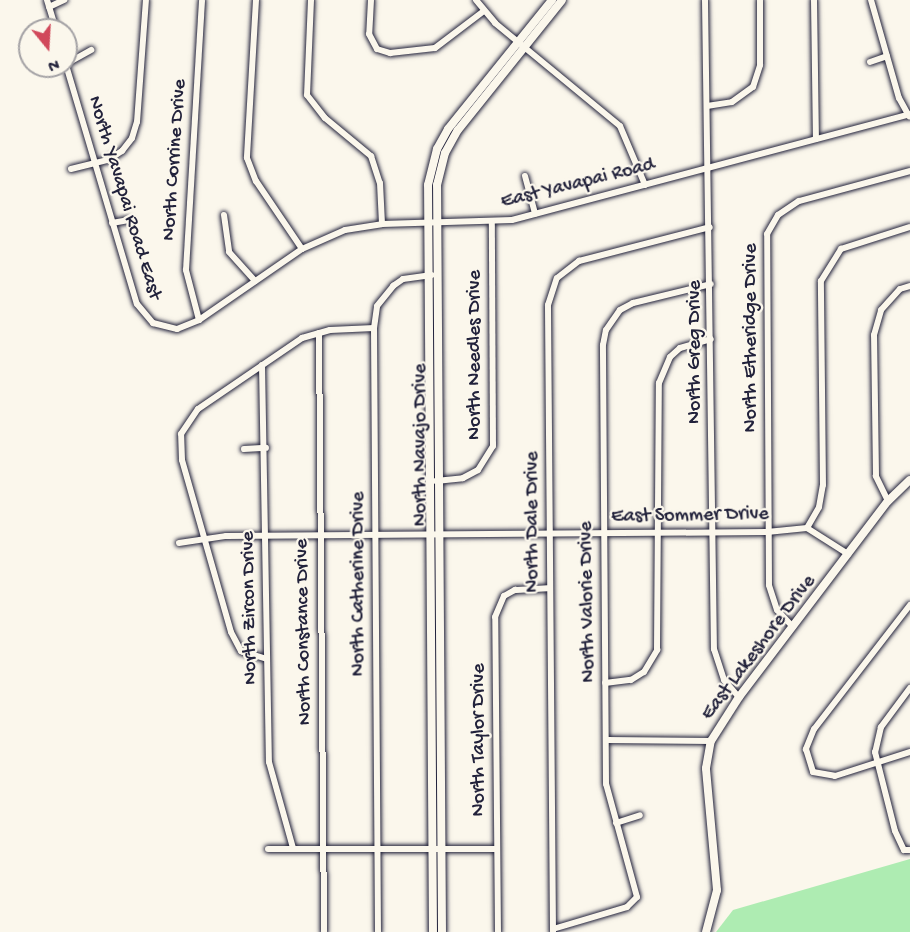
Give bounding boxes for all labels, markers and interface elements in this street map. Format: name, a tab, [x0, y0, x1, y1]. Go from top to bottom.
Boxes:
north arrow	[18, 18, 78, 78]
text: N	[45, 53, 61, 74]
street label: North Corrine Drive	[157, 78, 193, 242]
street label: North Yavapai Road East	[82, 93, 166, 303]
street label: East Yavapai Road	[499, 153, 657, 215]
street label: North Etheridge Drive	[739, 243, 763, 433]
street label: North Needles Drive	[463, 270, 487, 440]
street label: North Greg Drive	[683, 280, 707, 424]
street label: North Navajo Drive	[409, 364, 433, 526]
street label: North Dale Drive	[521, 451, 545, 593]
street label: North Catherine Drive	[347, 492, 371, 676]
street label: East Sommer Drive	[611, 503, 769, 529]
street label: North Valorie Drive	[575, 521, 601, 683]
street label: North Zircon Drive	[237, 531, 263, 685]
street label: North Constance Drive	[290, 539, 318, 725]
street label: East Lakeshore Drive	[697, 571, 821, 725]
street label: North Taylor Drive	[467, 664, 491, 816]

